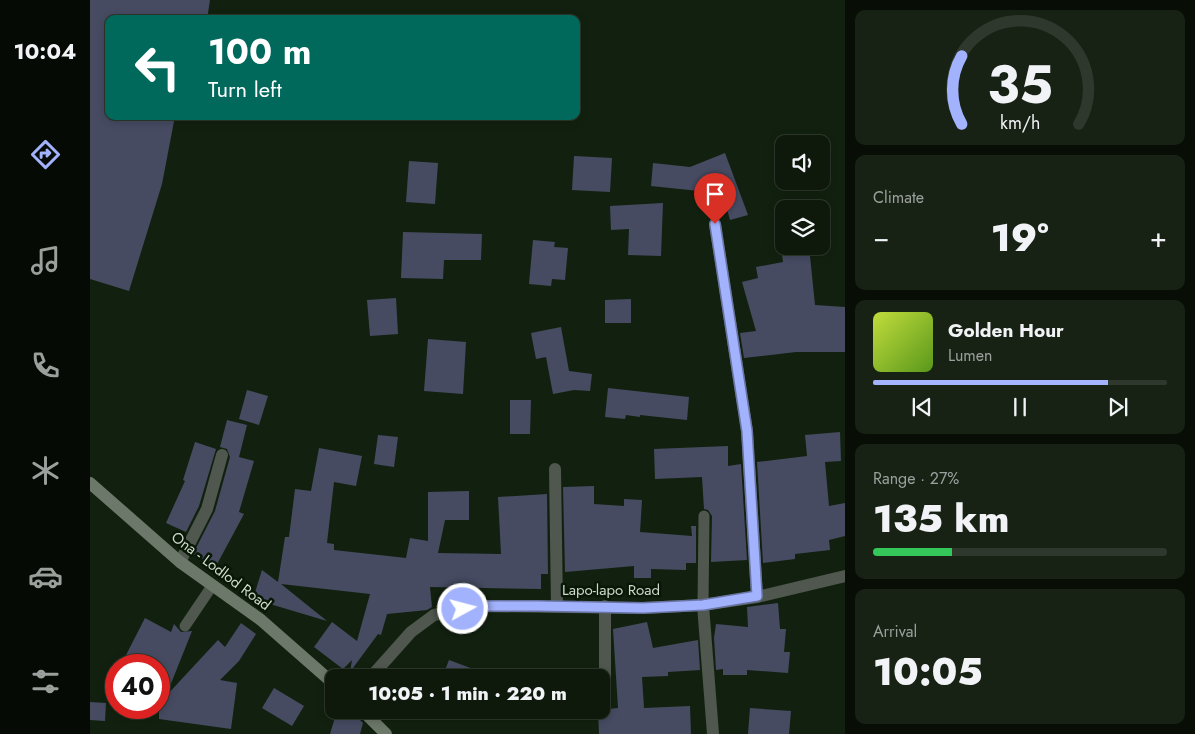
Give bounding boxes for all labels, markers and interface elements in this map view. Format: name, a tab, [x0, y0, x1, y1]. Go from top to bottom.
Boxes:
text: 100 m	[208, 27, 311, 77]
text: 10:04	[14, 35, 76, 67]
icon: left	[125, 35, 190, 100]
text: 35	[987, 47, 1053, 123]
text: Turn left	[208, 73, 282, 105]
text: km/h	[1000, 110, 1040, 136]
map controls	[775, 135, 830, 255]
button: sound	[775, 135, 830, 190]
icon: directions	[28, 137, 63, 172]
pin	[694, 173, 736, 224]
icon: arrive	[701, 180, 729, 208]
text: Climate	[873, 186, 924, 209]
button: layers	[775, 200, 830, 255]
text: 19°	[991, 210, 1049, 265]
text: −	[873, 217, 890, 258]
text: +	[1150, 217, 1167, 258]
icon: music	[28, 243, 63, 278]
text: Golden Hour	[948, 317, 1064, 344]
text: Lumen	[948, 344, 992, 367]
icon: phone	[28, 348, 63, 383]
icon: previous	[908, 393, 936, 421]
icon: pause	[1006, 393, 1034, 421]
icon: next	[1104, 393, 1132, 421]
icon: climate	[28, 453, 63, 488]
text: Range · 27%	[873, 467, 959, 490]
text: 135 km	[873, 491, 1009, 546]
street label: Ona - Lodlod Road	[167, 526, 275, 616]
icon: car	[28, 559, 63, 594]
street label: Lapo-lapo Road	[562, 579, 660, 601]
position arrow	[436, 582, 488, 634]
text: Arrival	[873, 620, 917, 643]
text: 10:05	[873, 644, 983, 699]
speed limit sign: 40	[105, 654, 170, 719]
icon: filters	[28, 664, 63, 699]
text: 10:05 · 1 min · 220 m	[368, 680, 567, 707]

